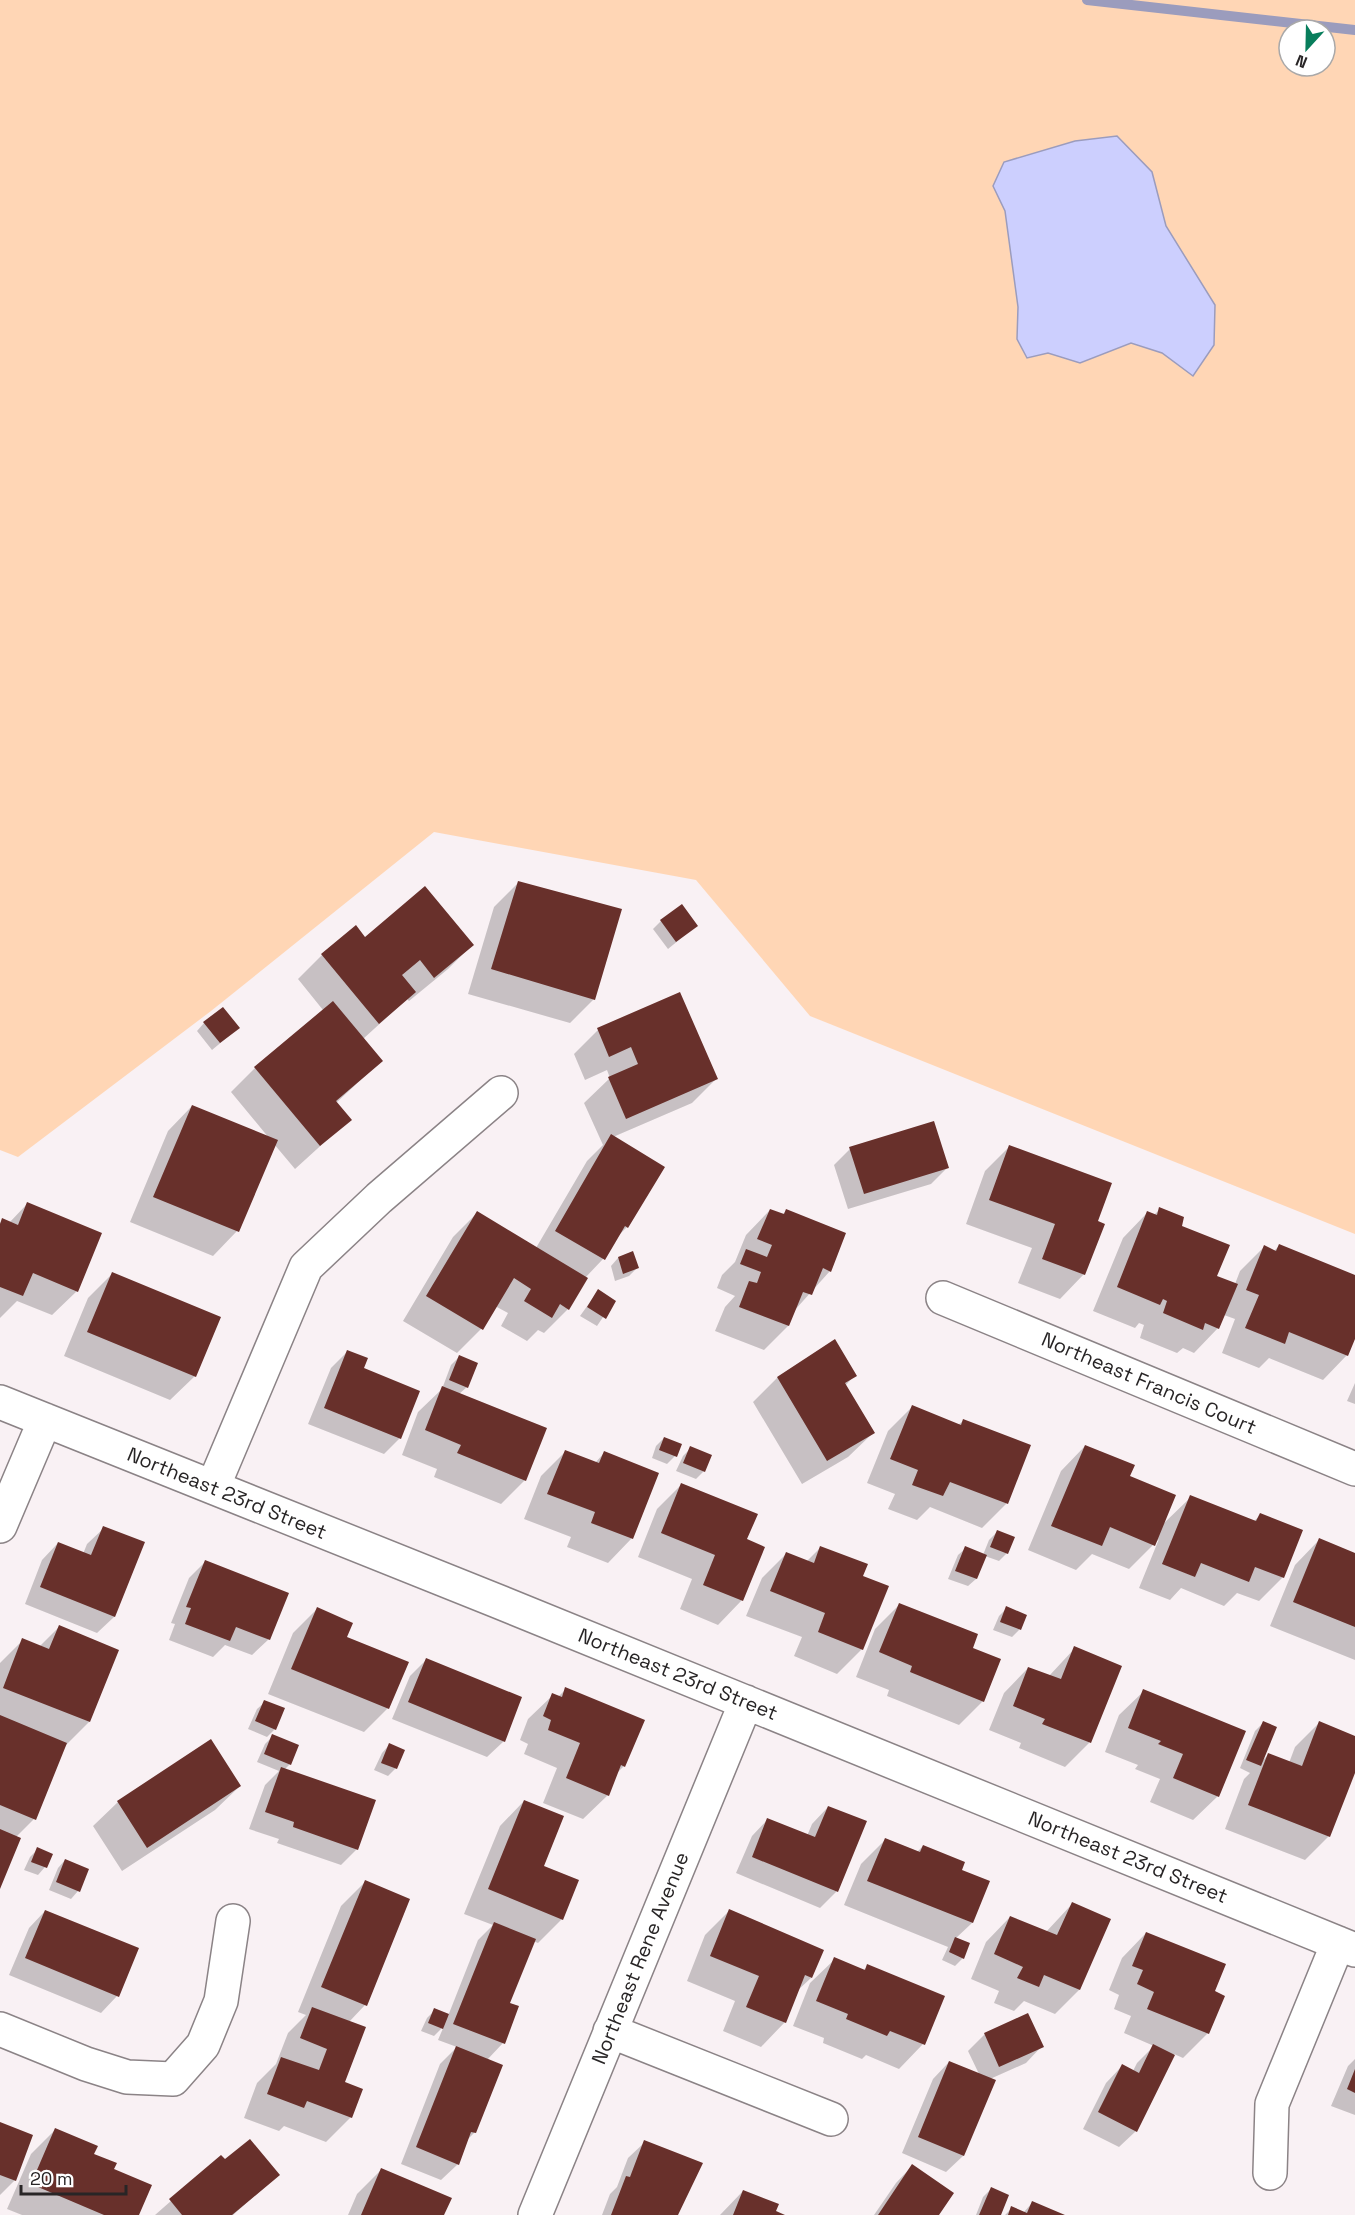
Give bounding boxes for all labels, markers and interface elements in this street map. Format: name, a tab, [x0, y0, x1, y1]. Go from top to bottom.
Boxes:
north arrow	[1277, 18, 1337, 78]
text: N	[1293, 50, 1310, 73]
street label: Northeast Francis Court	[1038, 1326, 1260, 1440]
street label: Northeast 23rd Street	[123, 1441, 331, 1545]
street label: Northeast 23rd Street	[574, 1622, 782, 1726]
street label: Northeast 23rd Street	[1024, 1805, 1232, 1909]
street label: Northeast Rene Avenue	[585, 1848, 695, 2068]
scale bar	[21, 2158, 126, 2196]
text: 20 m	[30, 2167, 73, 2190]

